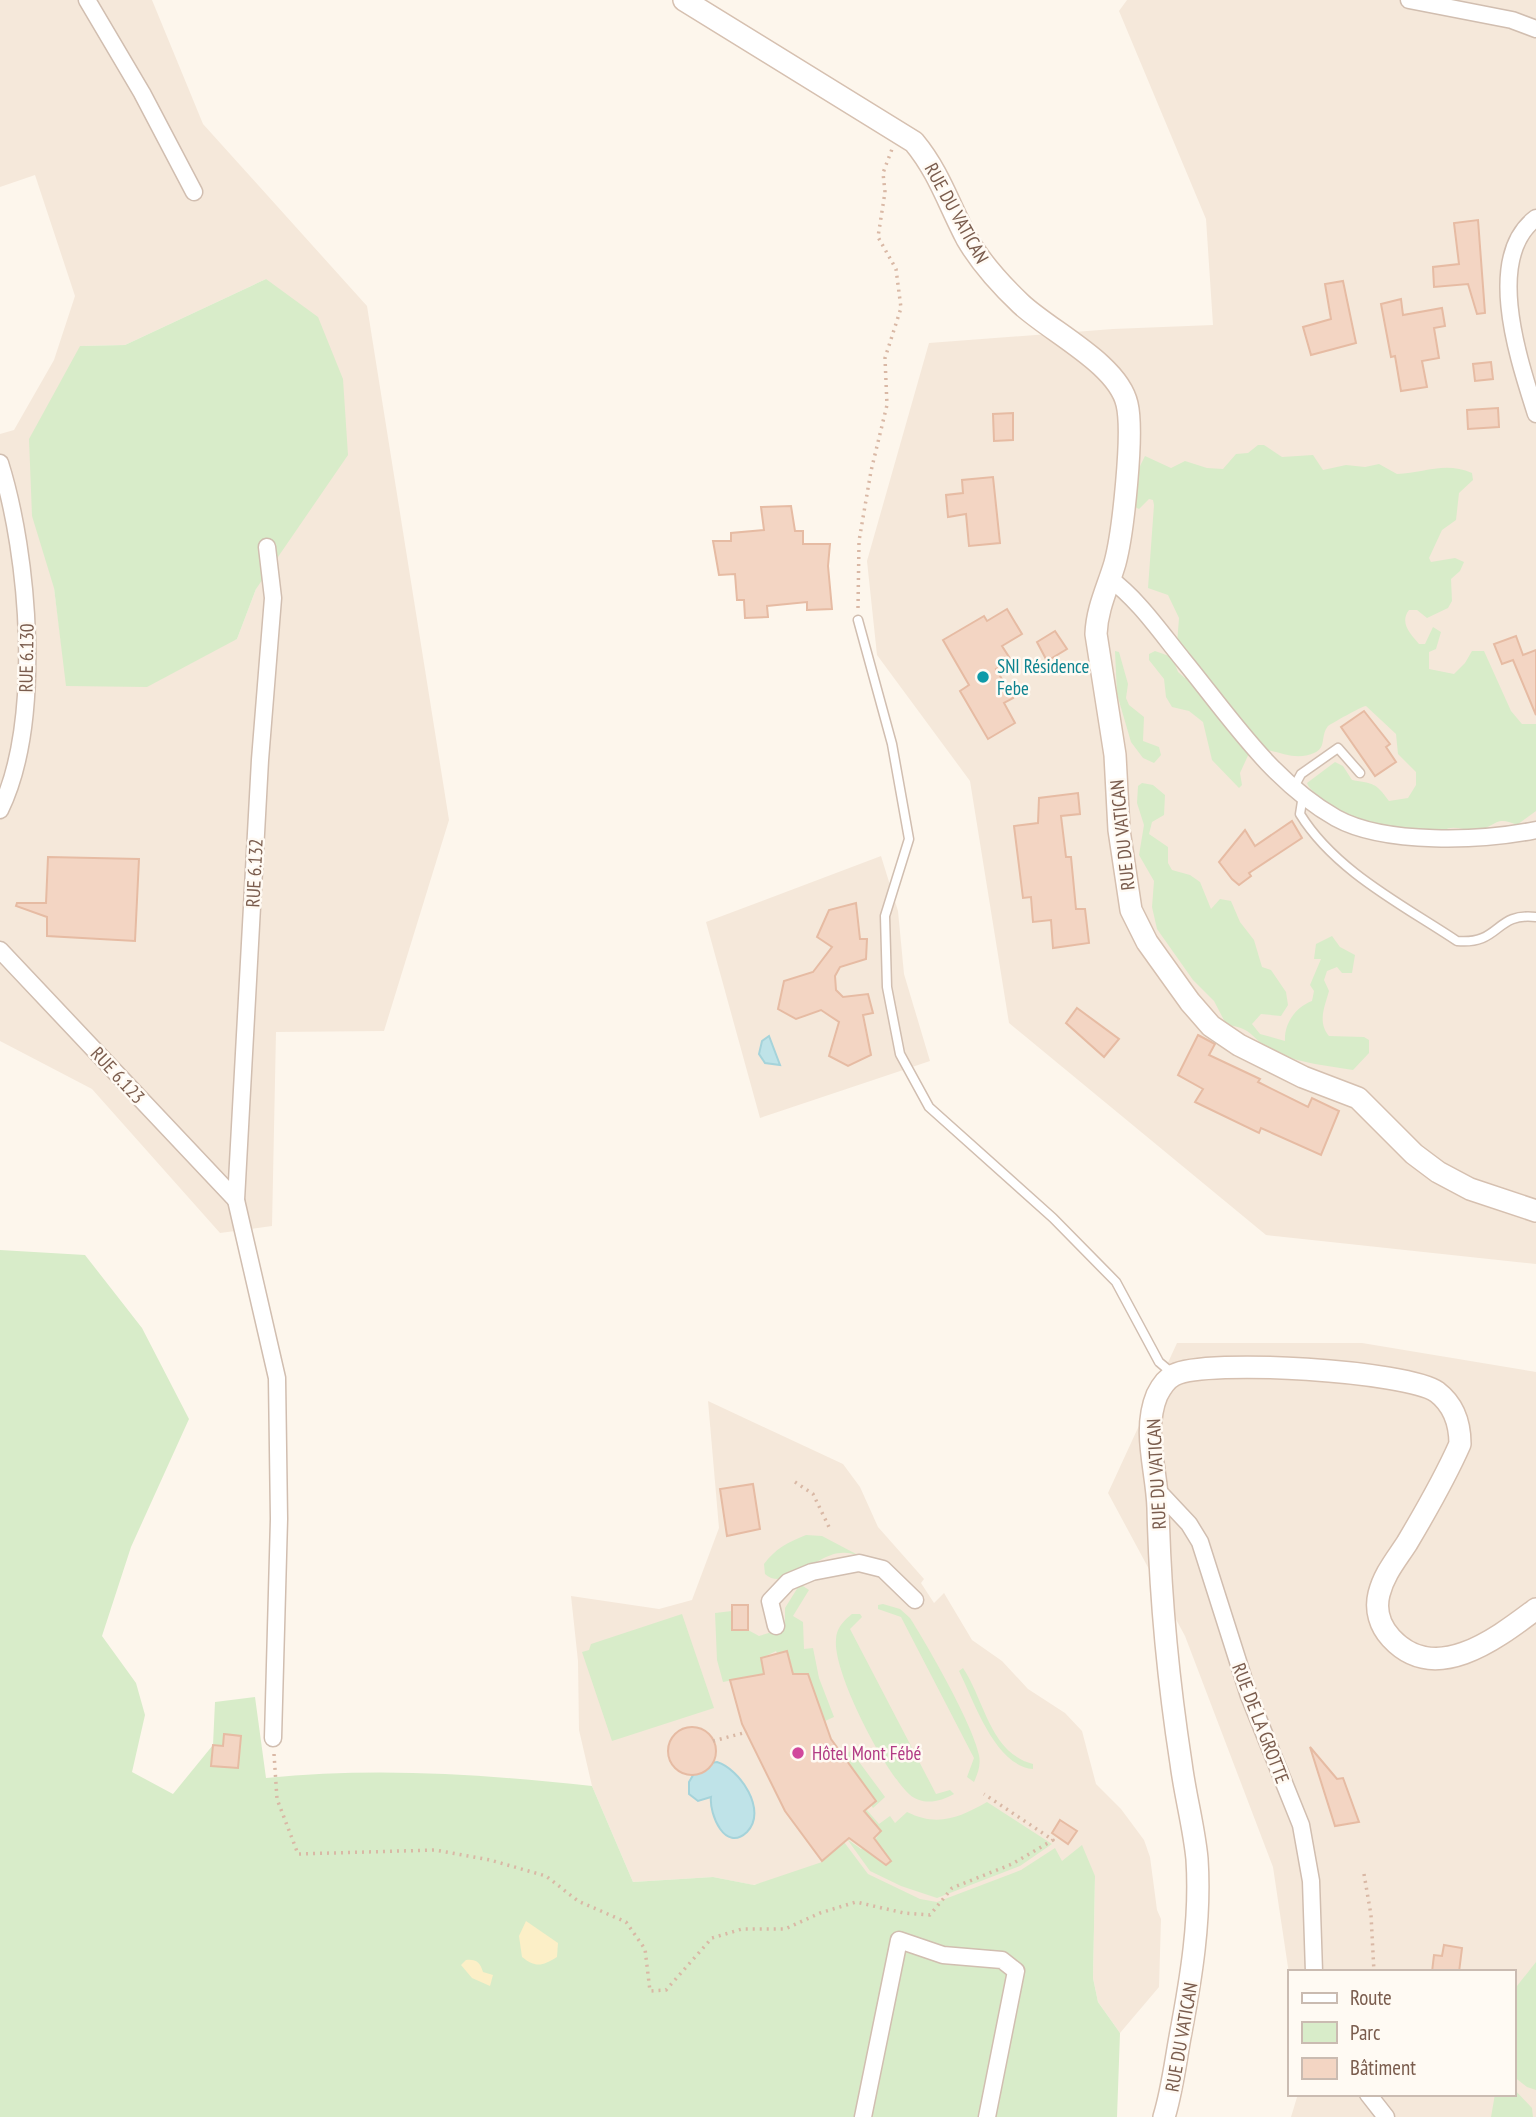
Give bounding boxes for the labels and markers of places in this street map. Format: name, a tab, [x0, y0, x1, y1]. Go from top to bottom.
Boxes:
place label: SNI Résidence Febe	[997, 654, 1089, 700]
marker: SNI Résidence Febe	[975, 669, 991, 685]
place label: Hôtel Mont Fébé	[812, 1741, 922, 1765]
marker: Hôtel Mont Fébé	[790, 1745, 806, 1761]

